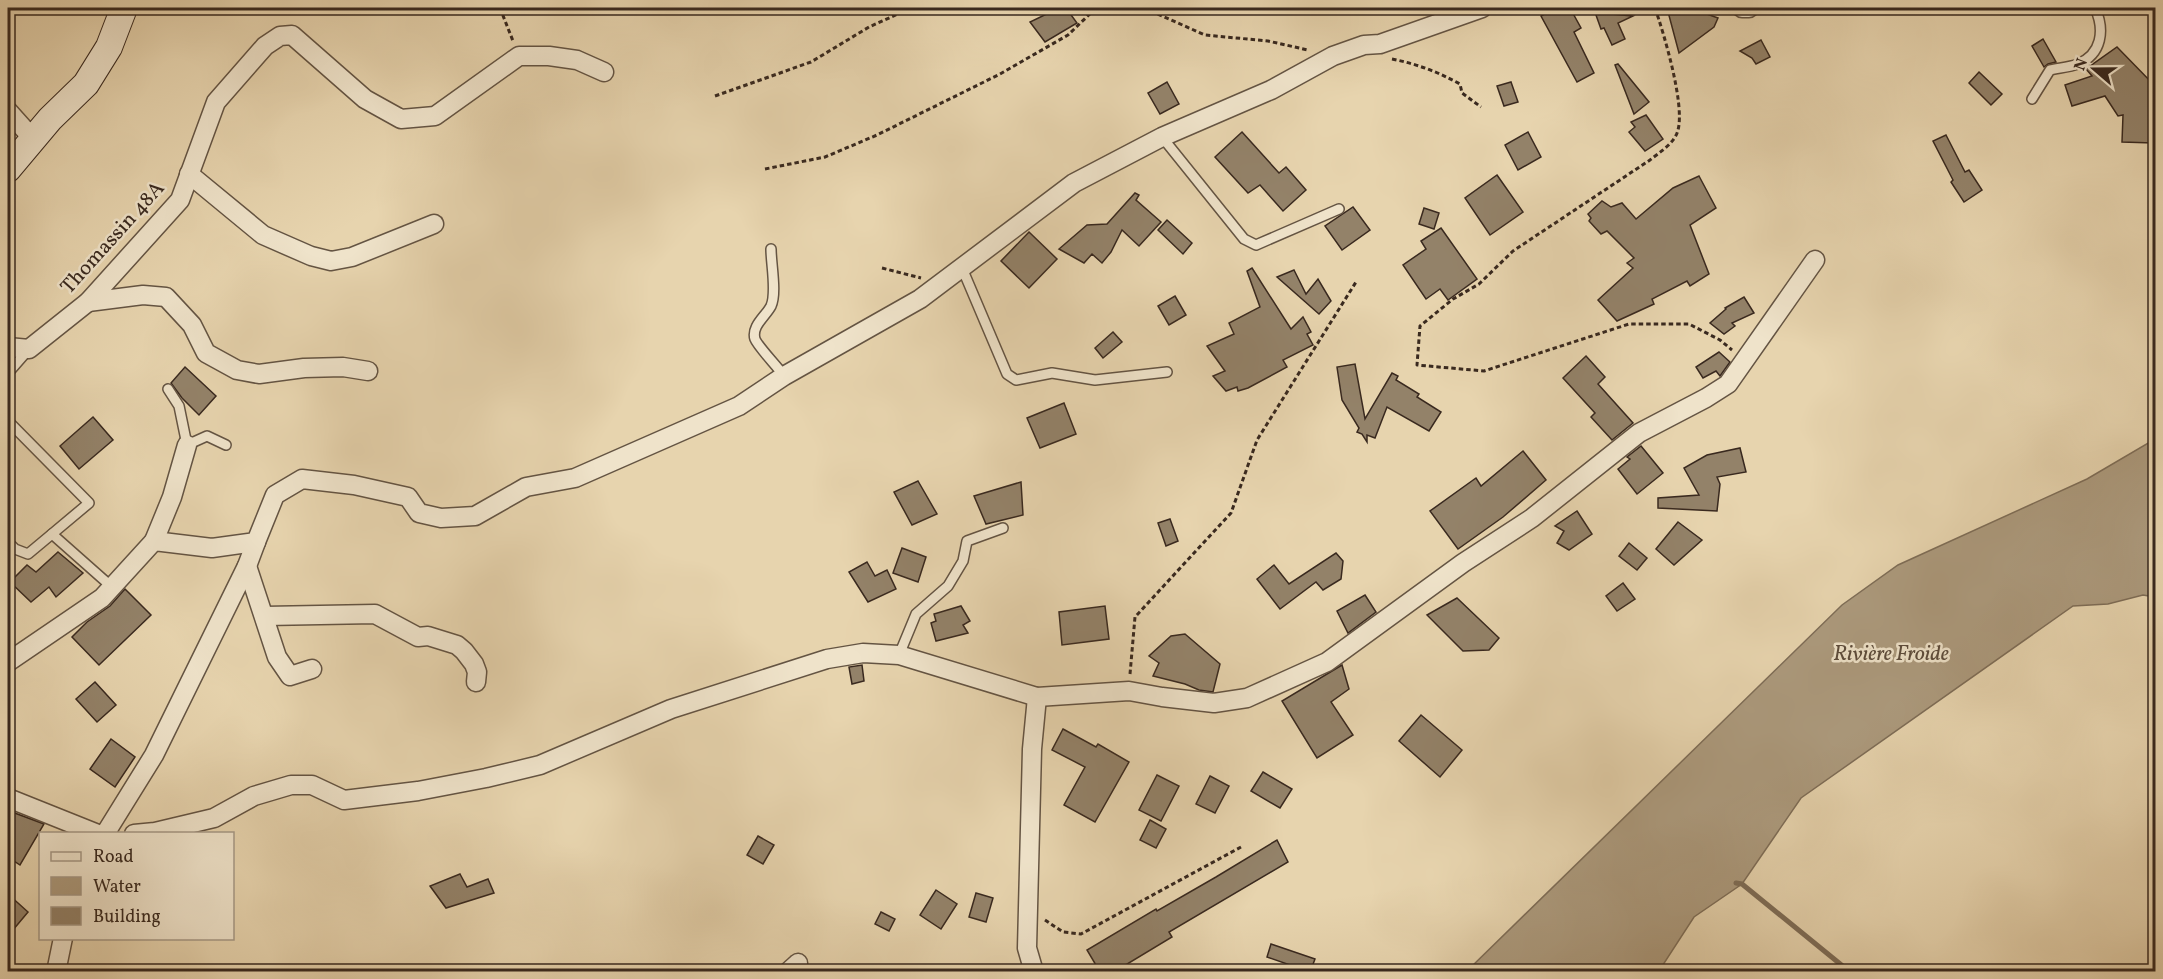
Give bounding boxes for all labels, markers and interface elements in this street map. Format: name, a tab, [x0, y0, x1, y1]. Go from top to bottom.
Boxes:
north arrow	[2064, 39, 2124, 99]
text: N	[2069, 55, 2094, 74]
street label: Thomassin 48A	[54, 175, 172, 301]
water label: Rivière Froide	[1833, 639, 1949, 670]
legend	[39, 832, 234, 940]
text: Road	[93, 845, 134, 870]
text: Water	[93, 875, 141, 900]
text: Building	[93, 905, 161, 930]

